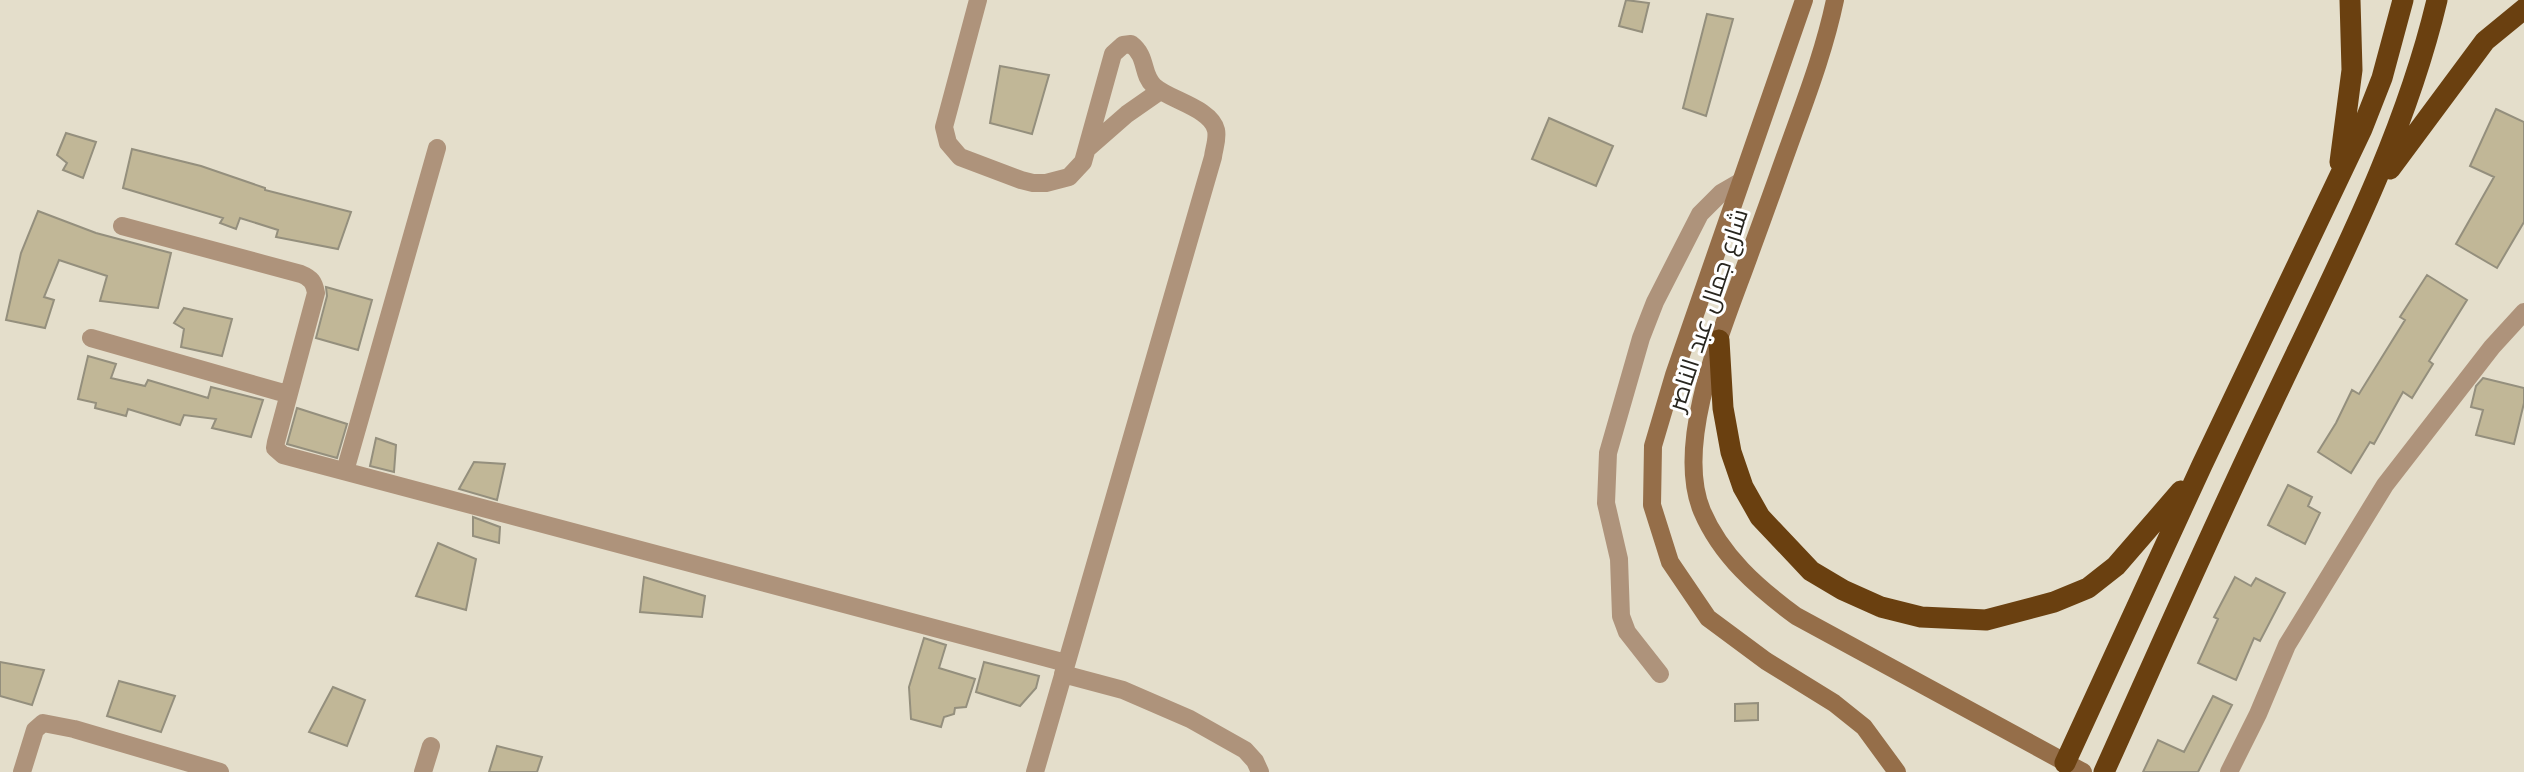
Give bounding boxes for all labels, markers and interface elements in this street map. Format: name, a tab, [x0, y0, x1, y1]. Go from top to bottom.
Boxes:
street label: شارع جمال عبد الناصر	[1661, 205, 1756, 417]

